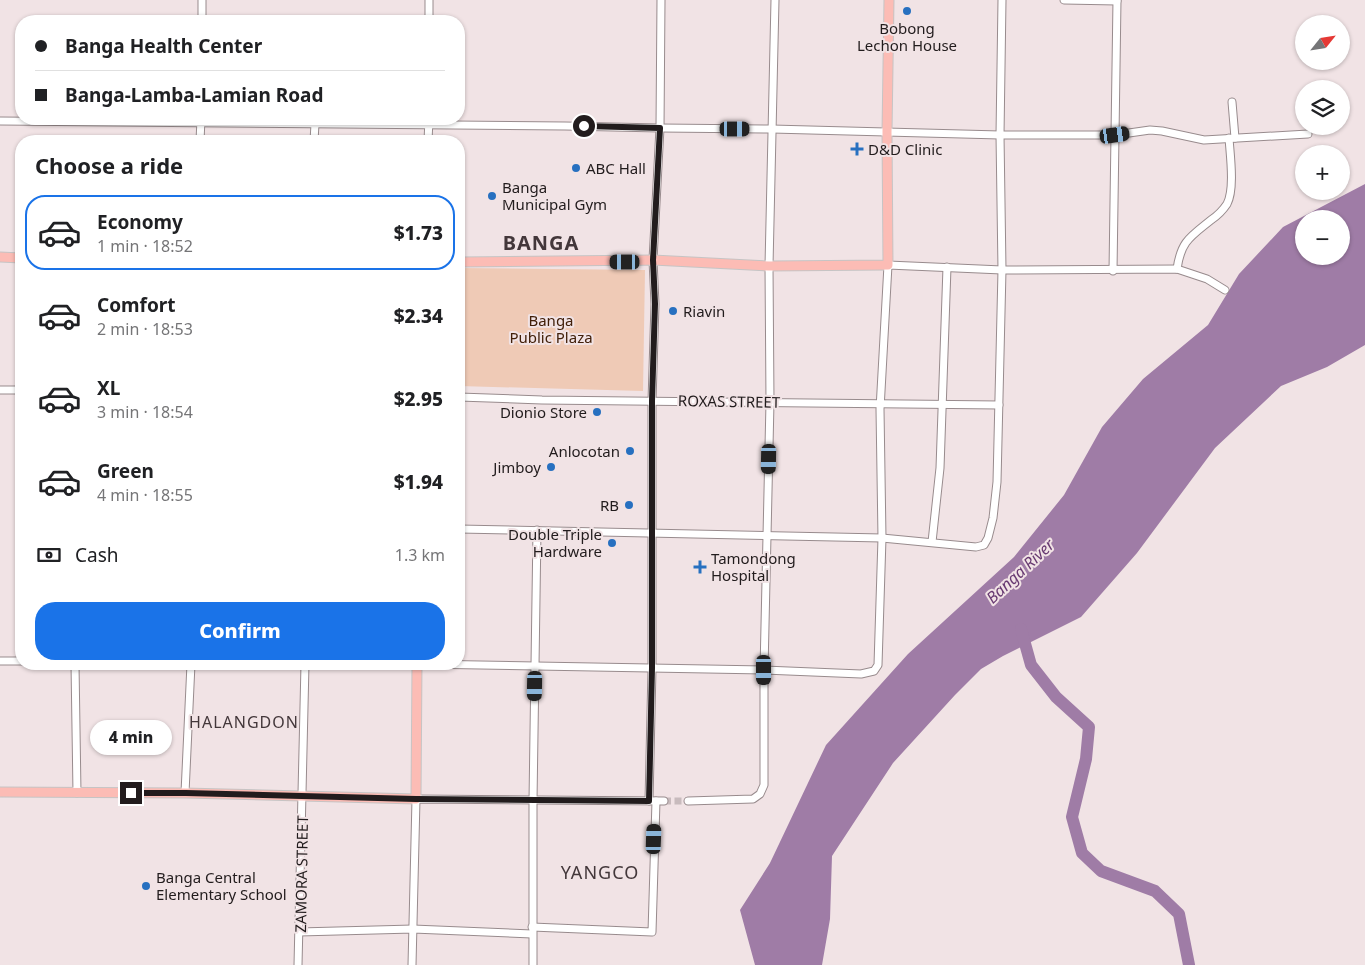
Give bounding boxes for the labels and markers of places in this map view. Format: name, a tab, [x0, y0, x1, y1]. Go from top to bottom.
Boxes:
marker: Bobong Lechon House	[901, 5, 913, 17]
place label: Bobong Lechon House	[857, 18, 957, 55]
place label: D&D Clinic	[868, 139, 942, 159]
marker: D&D Clinic	[850, 142, 864, 156]
place label: ABC Hall	[586, 158, 646, 178]
marker: ABC Hall	[570, 162, 582, 174]
place label: Banga Municipal Gym	[502, 177, 607, 214]
marker: Banga Municipal Gym	[486, 190, 498, 202]
place label: Riavin	[683, 301, 725, 321]
marker: Riavin	[667, 305, 679, 317]
place label: Dionio Store	[500, 402, 587, 422]
marker: Dionio Store	[591, 406, 603, 418]
place label: Anlocotan	[549, 441, 620, 461]
marker: Anlocotan	[624, 445, 636, 457]
place label: Jimboy	[491, 457, 541, 477]
marker: Jimboy	[545, 461, 557, 473]
place label: RB	[600, 495, 619, 515]
marker: RB	[623, 499, 635, 511]
place label: Double Triple Hardware	[508, 524, 602, 561]
marker: Double Triple Hardware	[606, 537, 618, 549]
place label: Tamondong Hospital	[711, 548, 796, 585]
marker: Tamondong Hospital	[693, 560, 707, 574]
place label: Banga Central Elementary School	[156, 867, 287, 904]
marker: Banga Central Elementary School	[140, 880, 152, 892]

